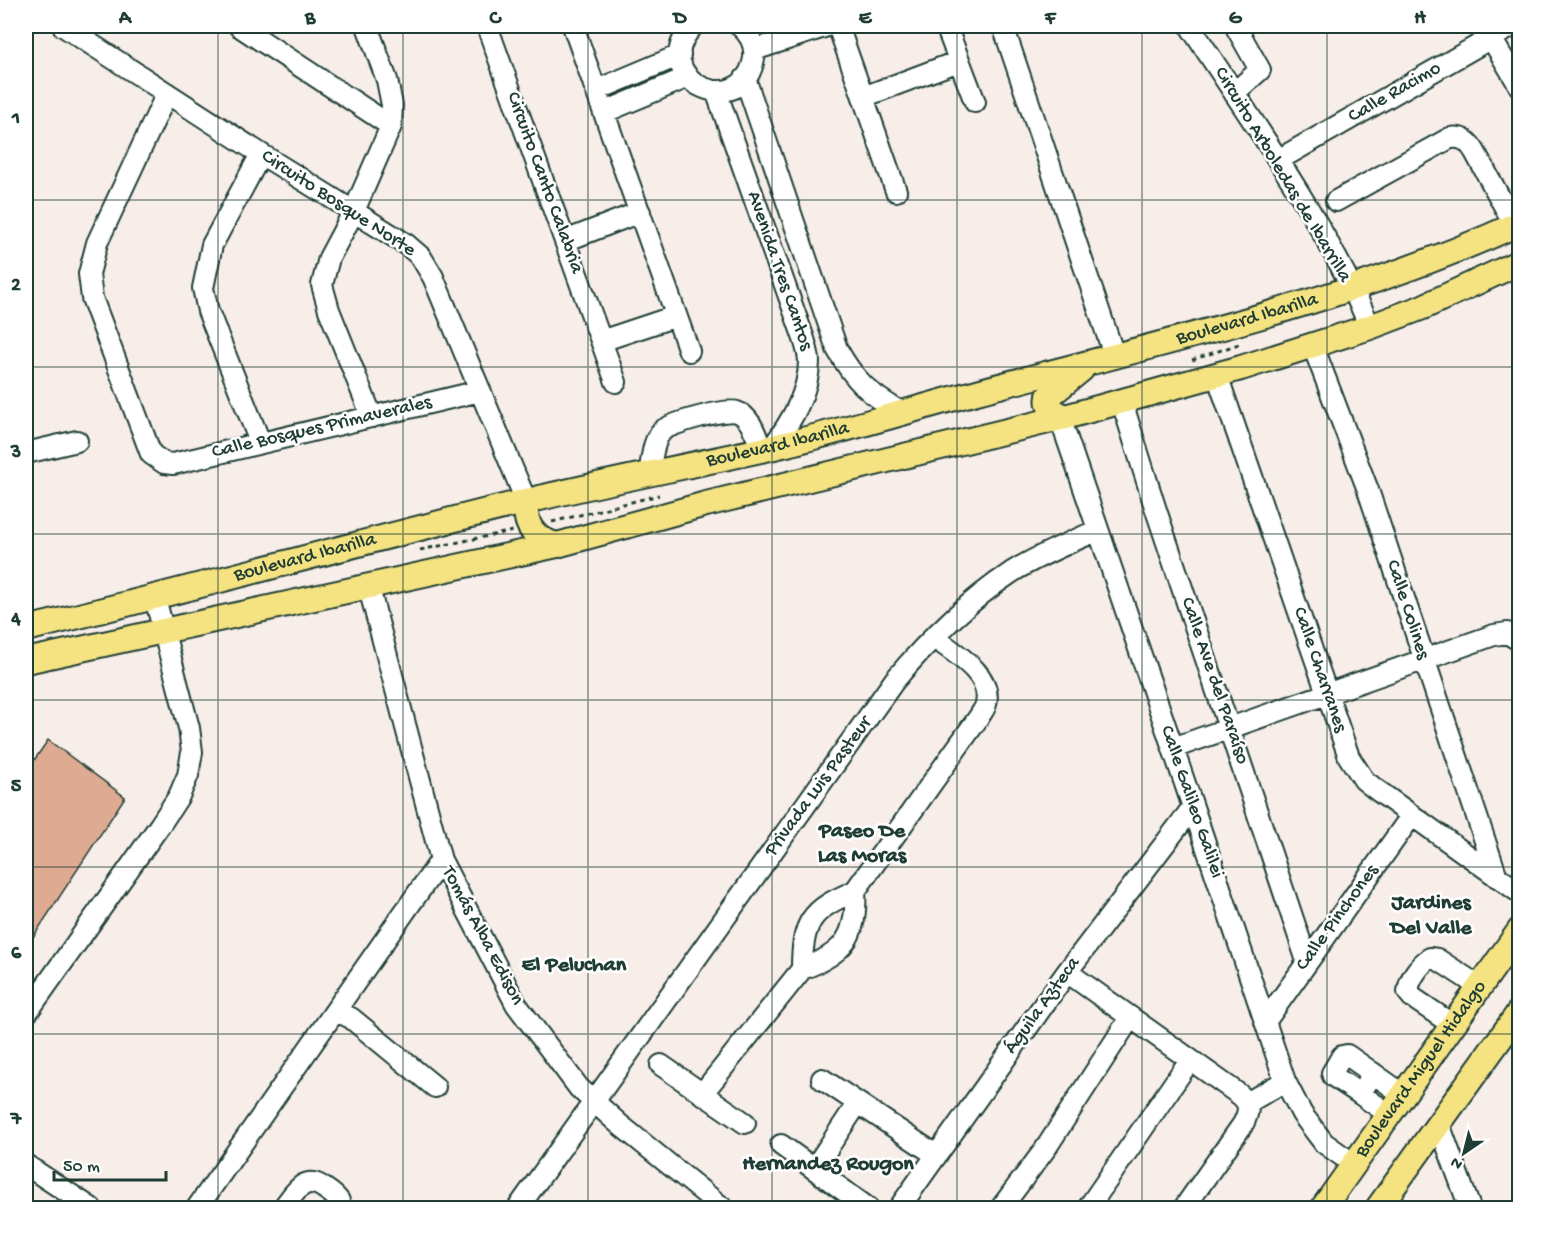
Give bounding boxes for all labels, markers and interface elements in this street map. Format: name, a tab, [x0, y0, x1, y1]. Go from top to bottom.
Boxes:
text: A	[118, 8, 133, 31]
text: B	[304, 8, 316, 31]
text: C	[489, 8, 503, 31]
text: D	[671, 8, 687, 31]
text: E	[859, 8, 873, 31]
text: F	[1044, 8, 1057, 31]
text: G	[1229, 8, 1243, 31]
text: H	[1414, 8, 1426, 31]
street label: Calle Racimo	[1345, 57, 1445, 129]
street label: Circuito Arboledas de Ibarrilla	[1208, 63, 1356, 288]
street label: Circuito Canto Calabria	[500, 89, 588, 278]
text: 1	[11, 108, 20, 131]
street label: Circuito Bosque Norte	[256, 145, 420, 263]
street label: Avenida Tres Cantos	[741, 188, 817, 354]
text: 2	[11, 275, 21, 298]
street label: Boulevard Ibarilla	[1173, 288, 1322, 351]
street label: Calle Bosques Primaverales	[210, 391, 435, 464]
street label: Boulevard Ibarilla	[703, 417, 853, 473]
text: 3	[10, 442, 21, 465]
street label: Boulevard Ibarilla	[231, 528, 380, 588]
street label: Calle Colines	[1380, 557, 1434, 663]
street label: Calle Ave del Paraíso	[1175, 594, 1253, 768]
street label: Calle Charranes	[1287, 604, 1351, 736]
text: 4	[10, 609, 21, 632]
street label: Privada Luis Pasteur	[760, 711, 879, 862]
street label: Calle Galileo Galilei	[1154, 723, 1228, 881]
text: 5	[11, 776, 22, 799]
district label: Paseo De Las Moras	[818, 819, 908, 870]
street label: Calle Pinchones	[1292, 860, 1385, 976]
street label: Tomás Alba Edison	[435, 862, 528, 1010]
district label: Jardines Del Valle	[1388, 891, 1473, 942]
text: 6	[11, 943, 22, 966]
street label: Águila Azteca	[999, 951, 1086, 1059]
district label: El Peluchan	[522, 953, 627, 979]
street label: Boulevard Miguel Hidalgo	[1350, 976, 1492, 1163]
text: 7	[10, 1109, 23, 1132]
north arrow	[1434, 1123, 1494, 1183]
scale bar	[54, 1144, 166, 1182]
text: N	[1447, 1151, 1467, 1173]
district label: Hernandez Rougon	[742, 1152, 914, 1178]
text: 50 m	[63, 1157, 100, 1178]

